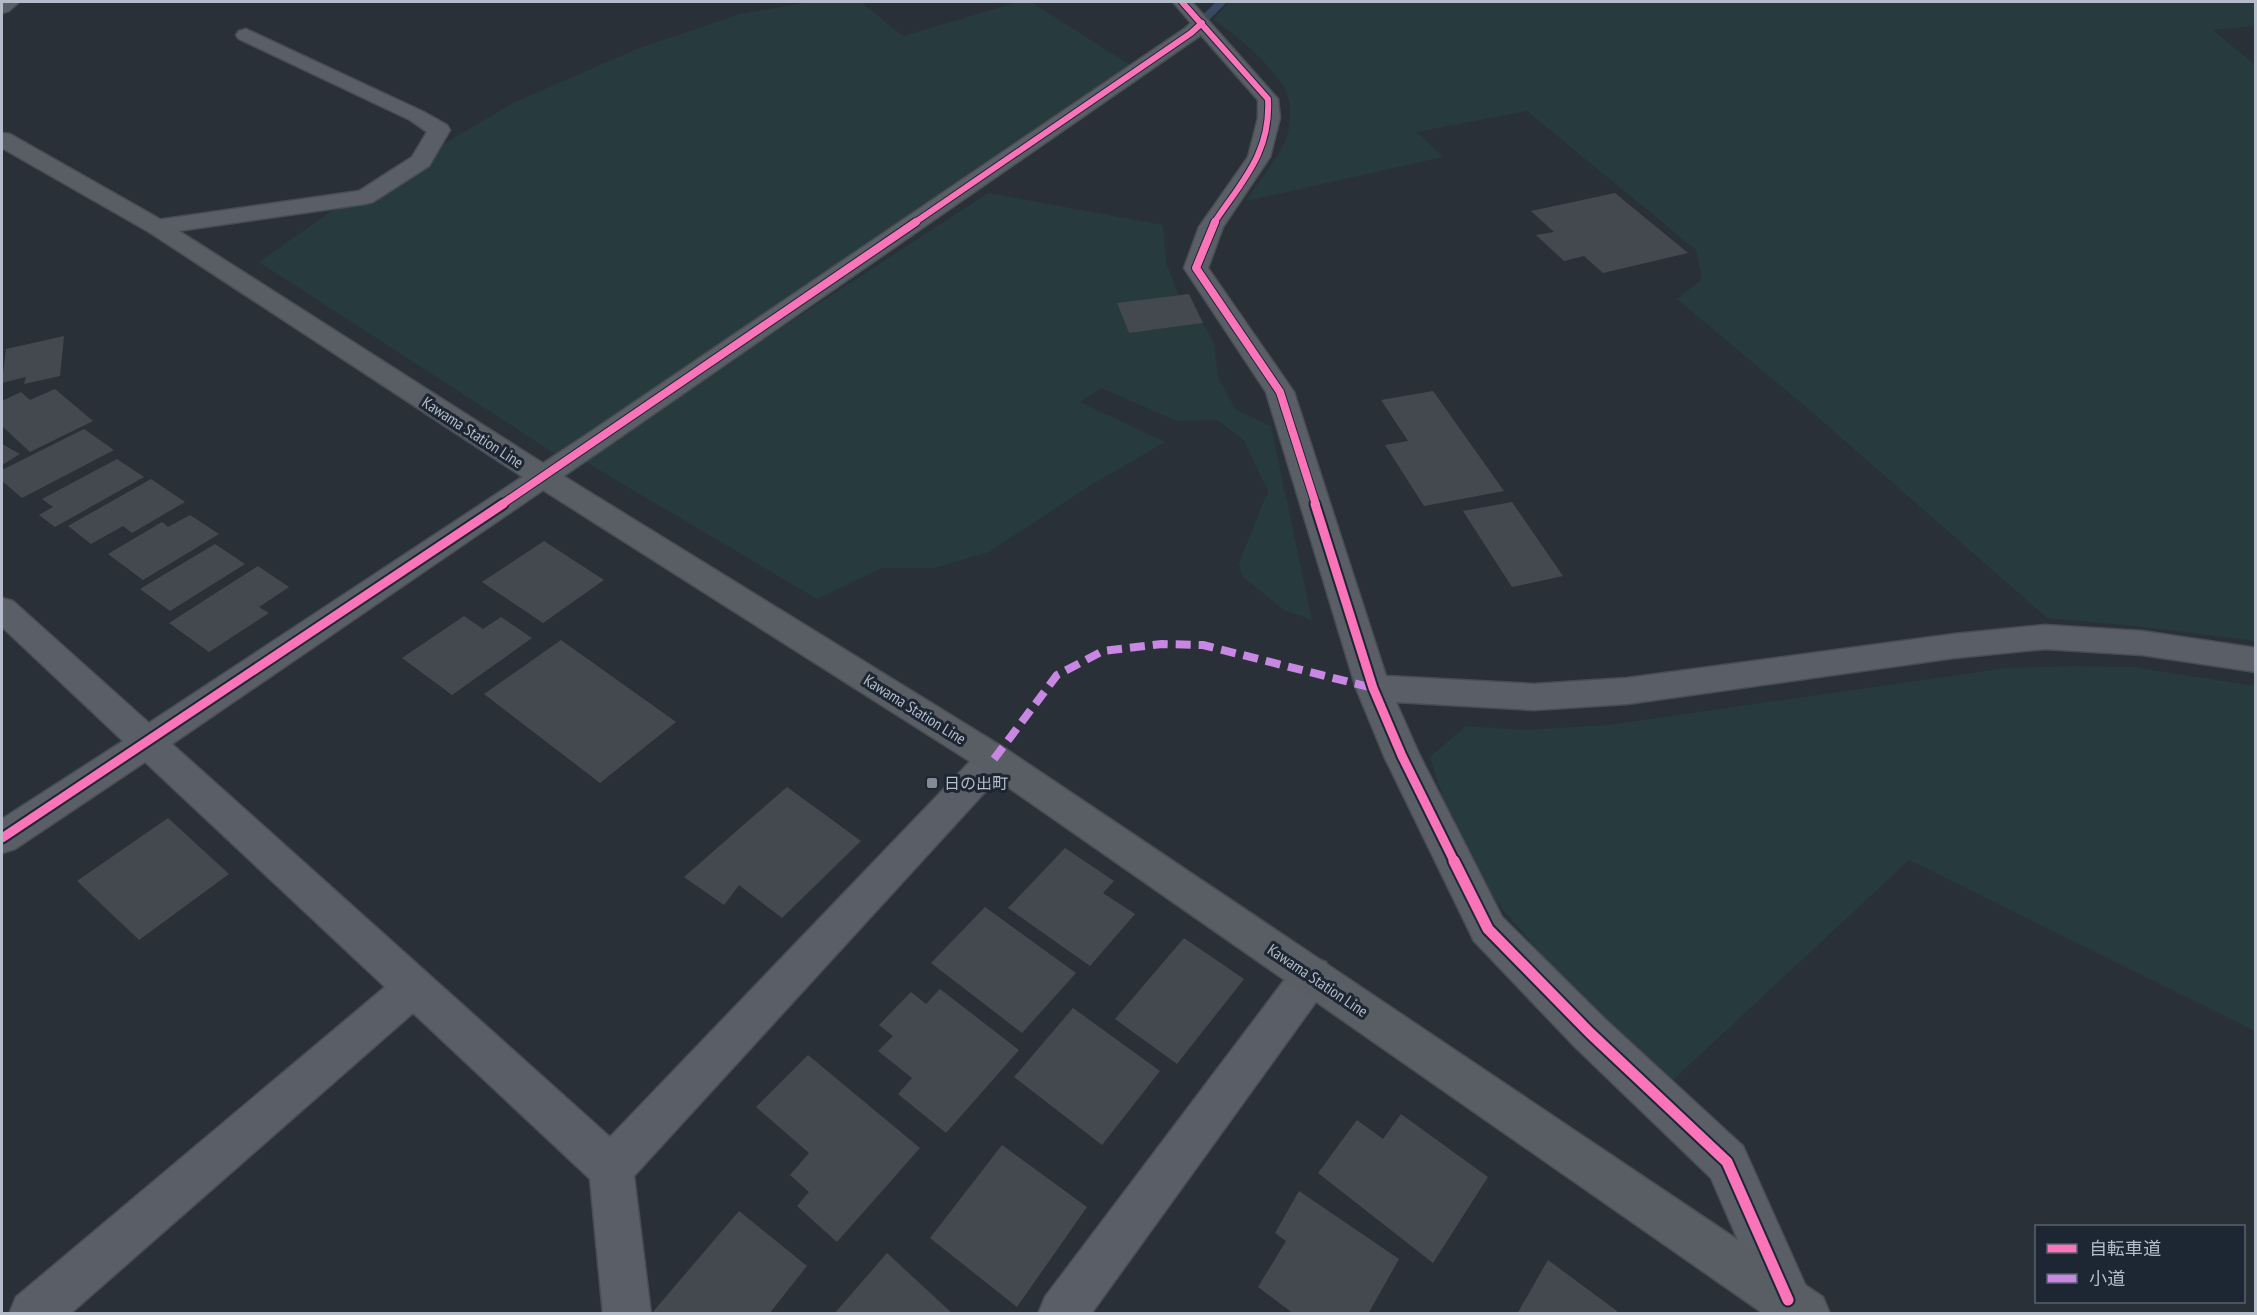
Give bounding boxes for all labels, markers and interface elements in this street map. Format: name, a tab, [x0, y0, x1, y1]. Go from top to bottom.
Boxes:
street label: Kawama Station Line	[419, 392, 527, 472]
street label: Kawama Station Line	[860, 670, 970, 748]
place label: 日の出町	[944, 773, 1008, 793]
marker: 日の出町	[925, 776, 939, 790]
street label: Kawama Station Line	[1264, 939, 1372, 1021]
legend	[2035, 1225, 2245, 1303]
text: 自転車道	[2089, 1237, 2161, 1260]
text: 小道	[2089, 1267, 2125, 1290]

